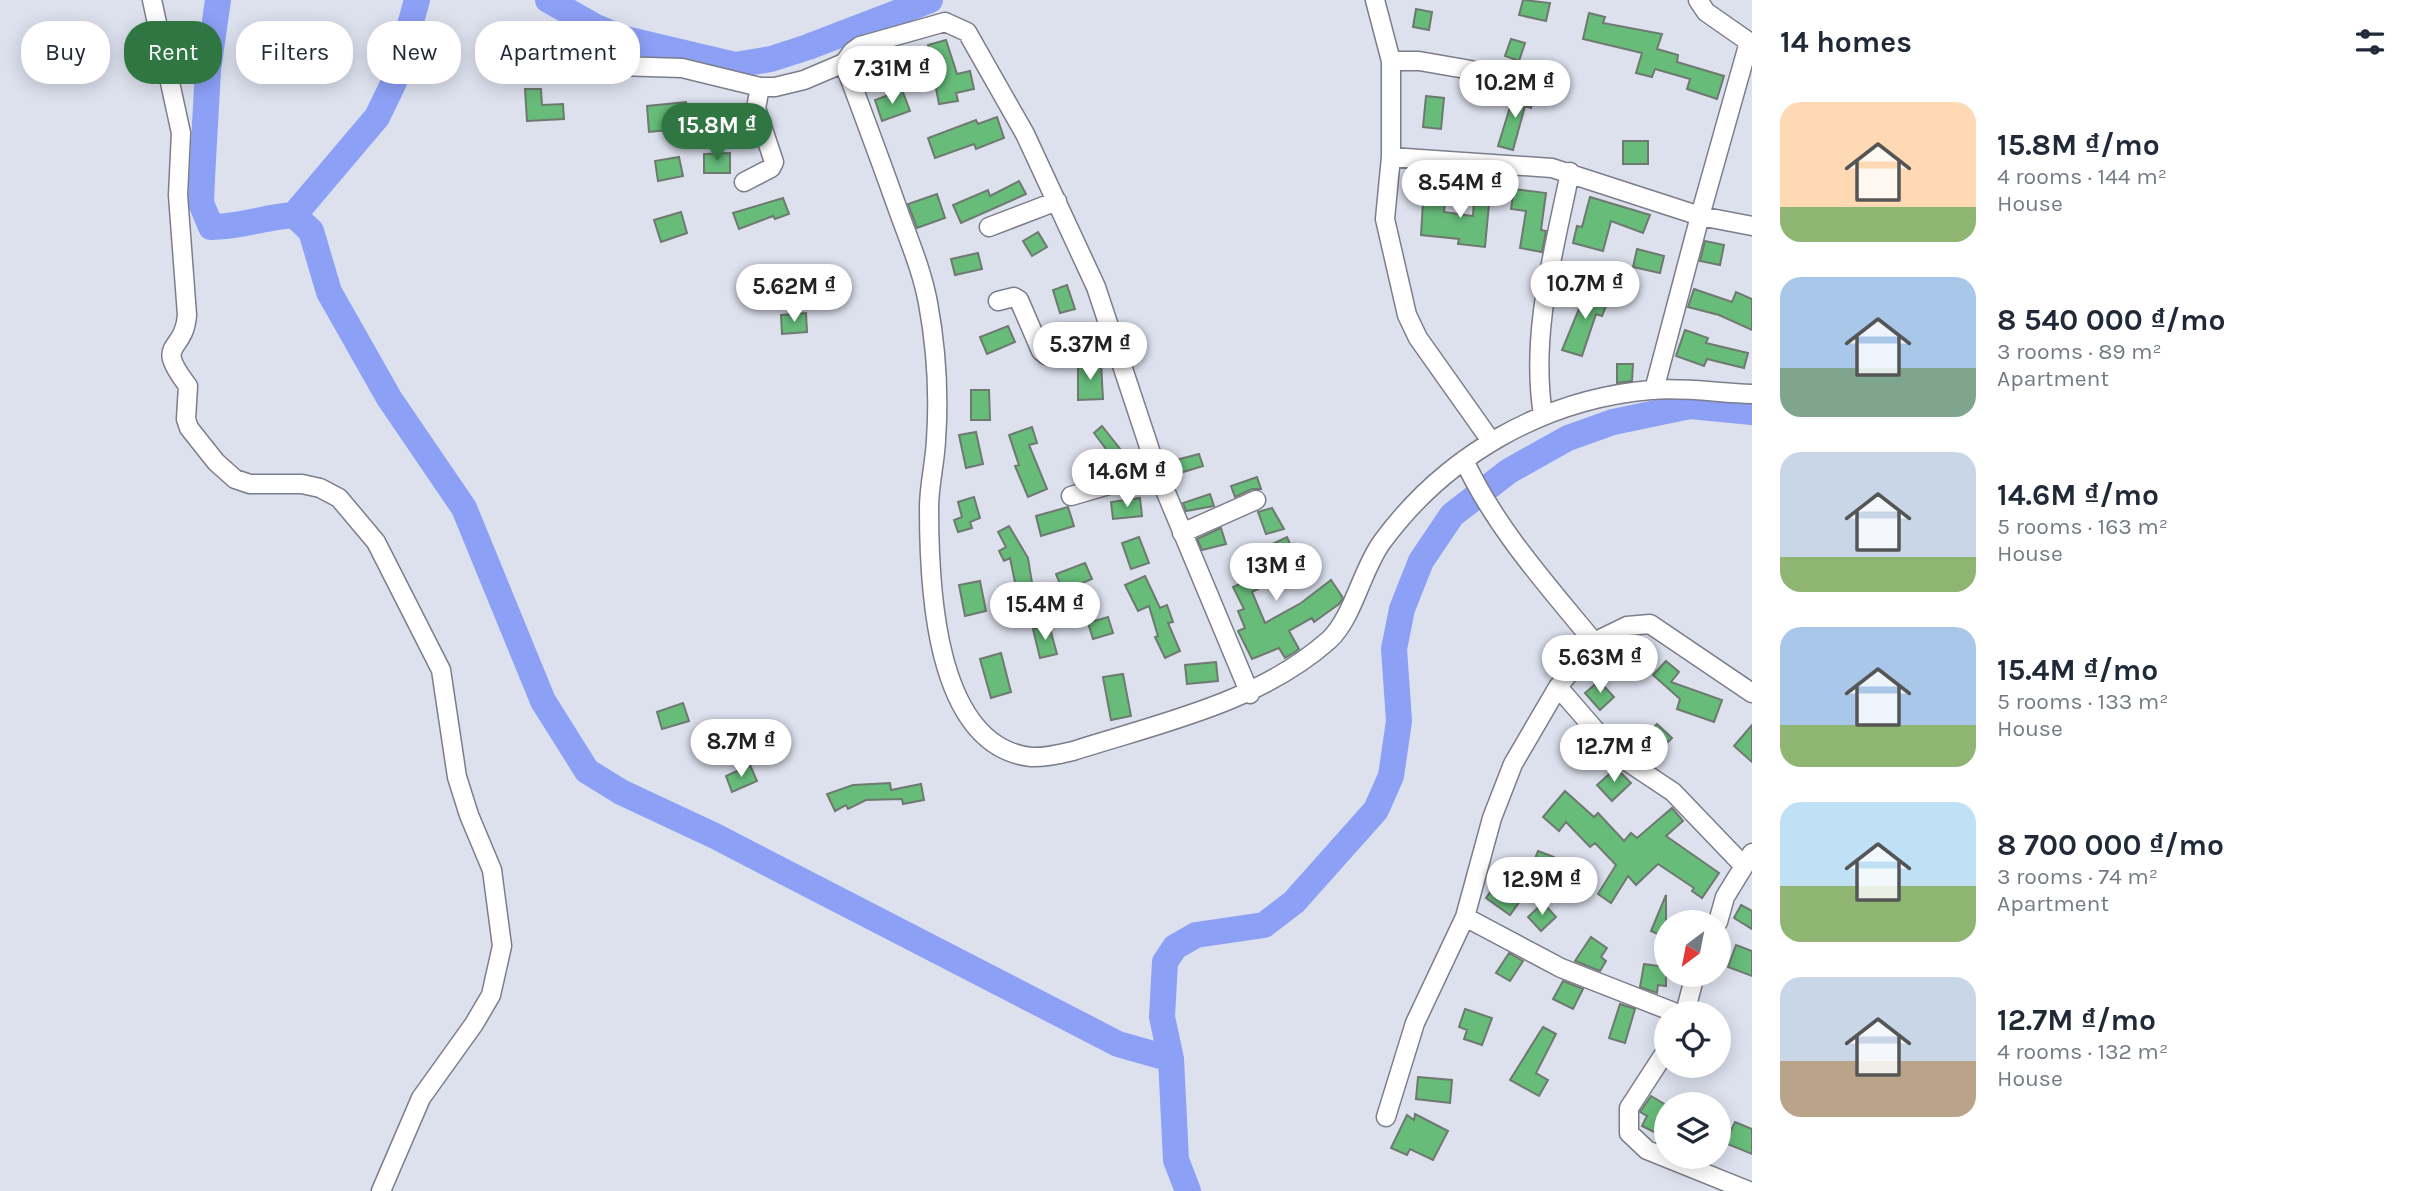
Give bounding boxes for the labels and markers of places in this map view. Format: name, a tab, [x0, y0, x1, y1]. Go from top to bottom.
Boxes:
pin: 7.31M ₫	[827, 46, 957, 106]
pin: 10.2M ₫	[1450, 60, 1580, 120]
pin: 15.8M ₫	[652, 104, 782, 163]
pin: 8.54M ₫	[1395, 160, 1525, 220]
pin: 10.7M ₫	[1520, 262, 1650, 321]
pin: 5.62M ₫	[729, 264, 859, 324]
pin: 5.37M ₫	[1025, 322, 1155, 382]
pin: 14.6M ₫	[1062, 449, 1192, 509]
pin: 13M ₫	[1227, 544, 1325, 603]
pin: 15.4M ₫	[980, 582, 1110, 642]
pin: 5.63M ₫	[1535, 636, 1665, 695]
pin: 8.7M ₫	[684, 720, 798, 779]
pin: 12.7M ₫	[1549, 724, 1679, 784]
pin: 12.9M ₫	[1477, 858, 1607, 917]

